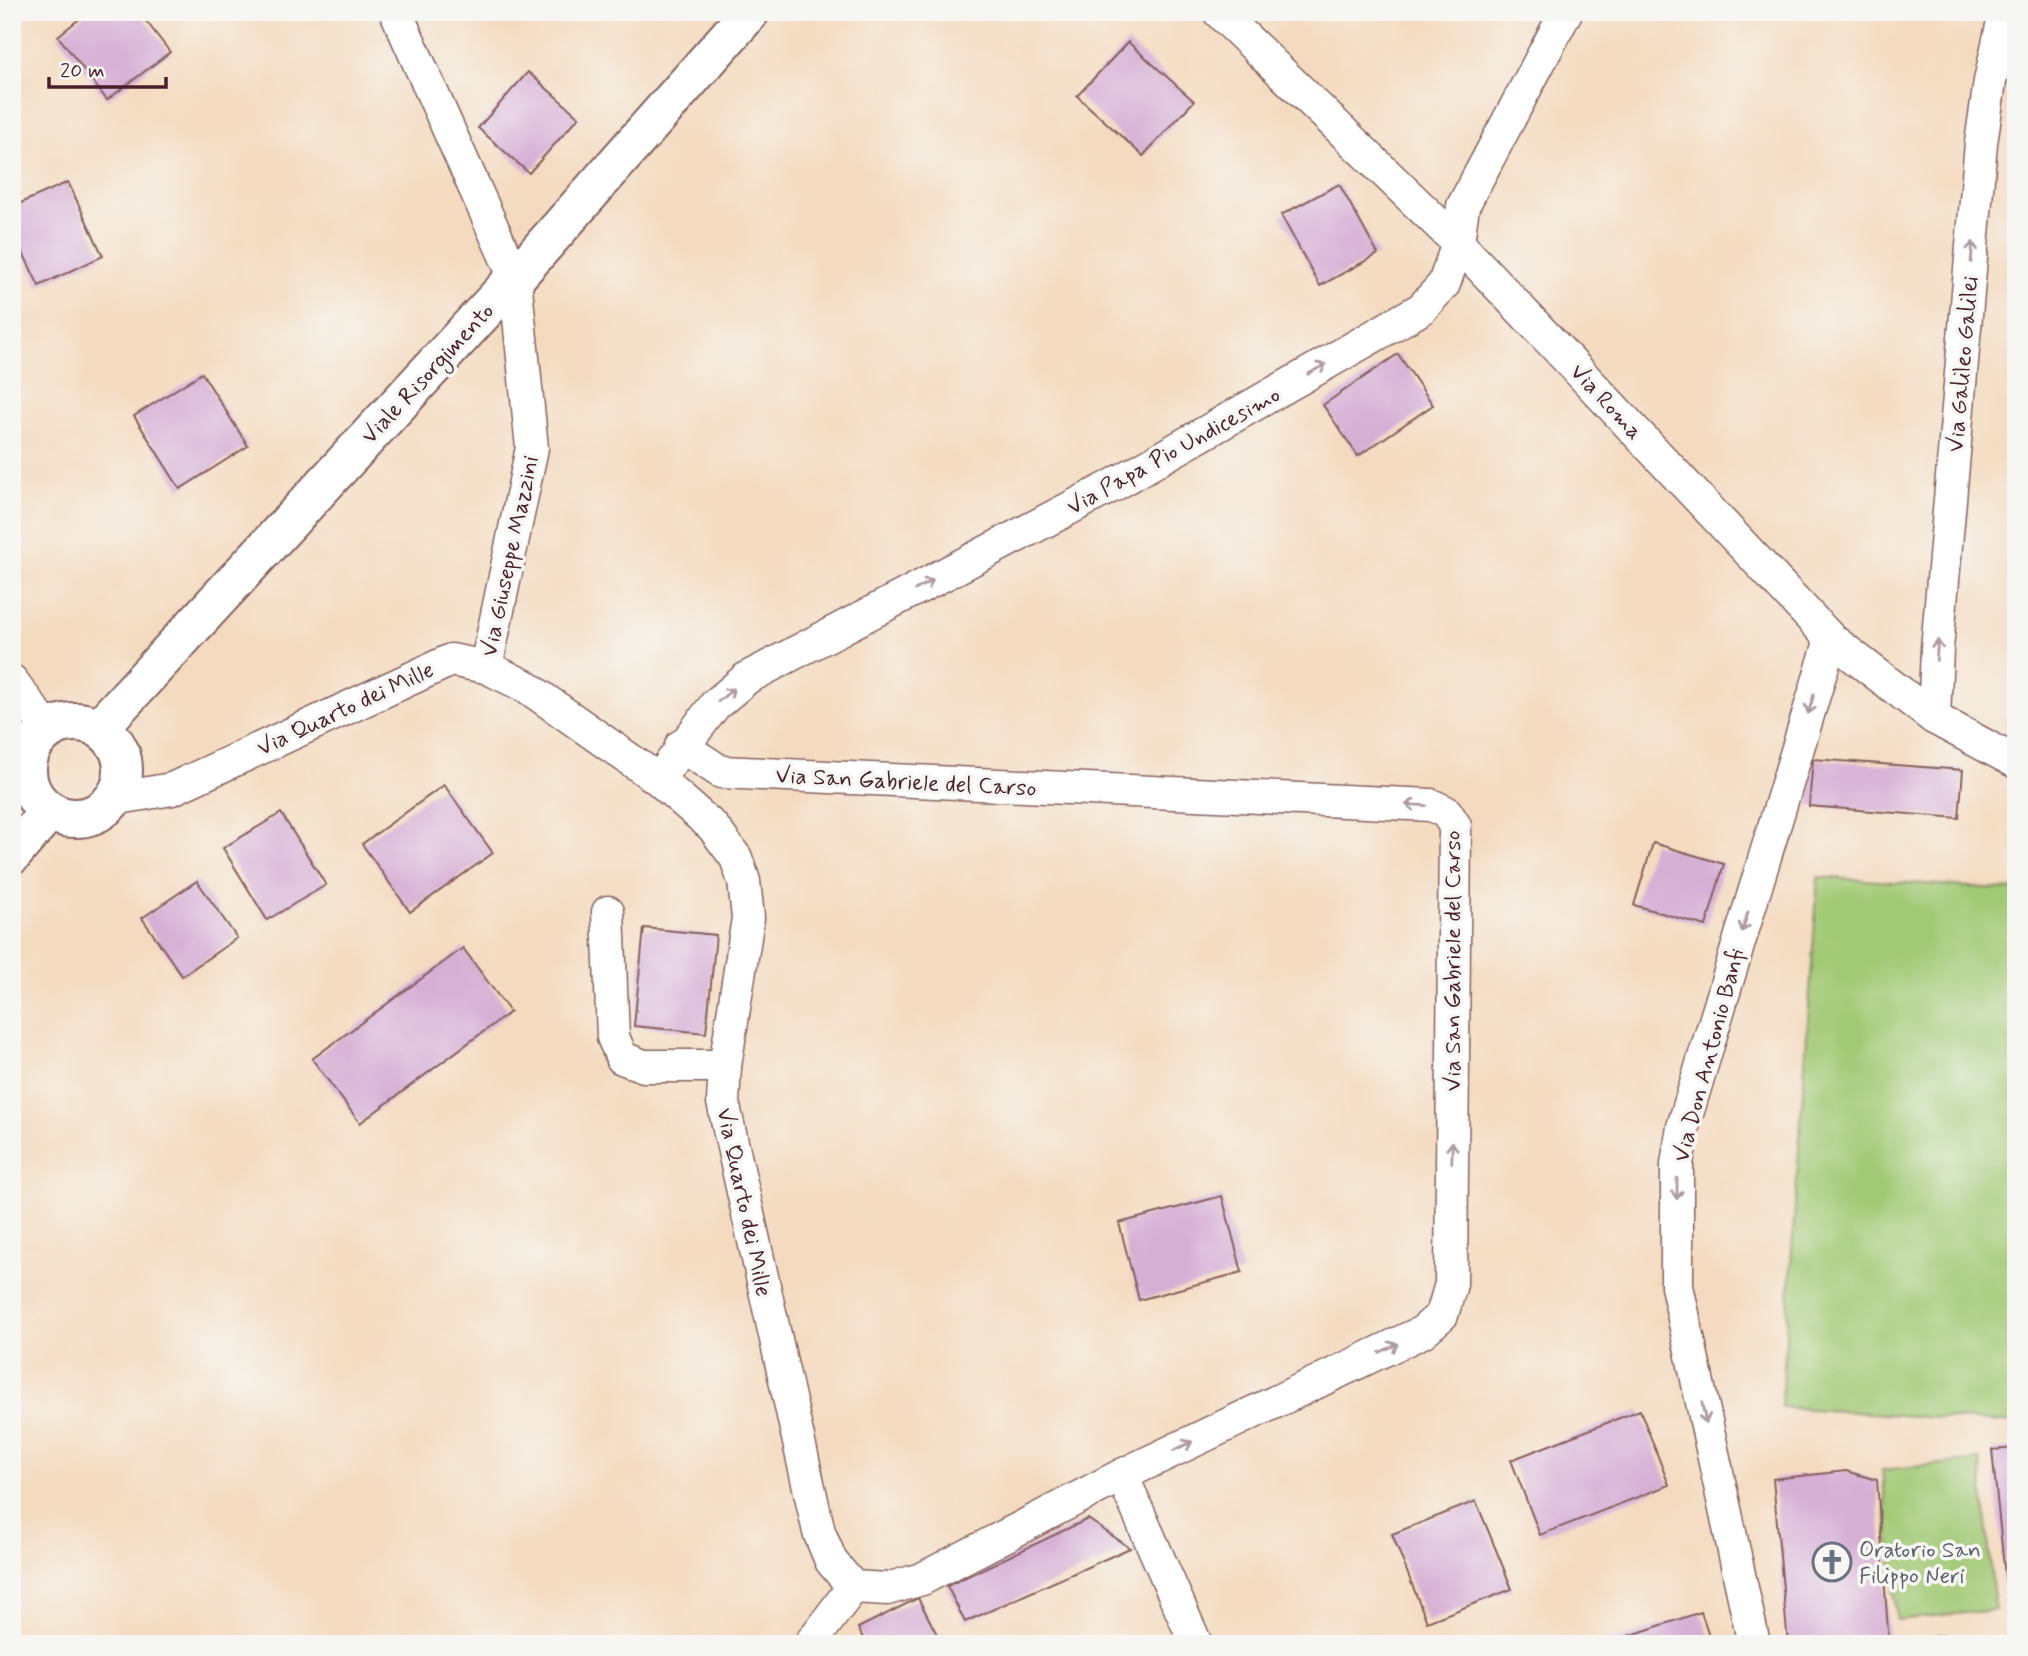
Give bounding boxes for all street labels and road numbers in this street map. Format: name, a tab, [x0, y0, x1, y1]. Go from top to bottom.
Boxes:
street label: Via Galileo Galilei	[1941, 275, 1987, 453]
street label: Viale Risorgimento	[355, 298, 503, 453]
street label: Via Roma	[1563, 358, 1648, 447]
street label: Via Papa Pio Undicesimo	[1062, 381, 1286, 523]
street label: Via Giuseppe Mazzini	[475, 453, 547, 660]
street label: Via Quarto dei Mille	[253, 656, 439, 764]
street label: Via San Gabriele del Carso	[775, 761, 1037, 805]
street label: Via San Gabriele del Carso	[1439, 830, 1469, 1092]
street label: Via Don Antonio Banfi	[1667, 945, 1753, 1166]
street label: Via Quarto dei Mille	[708, 1105, 778, 1299]

